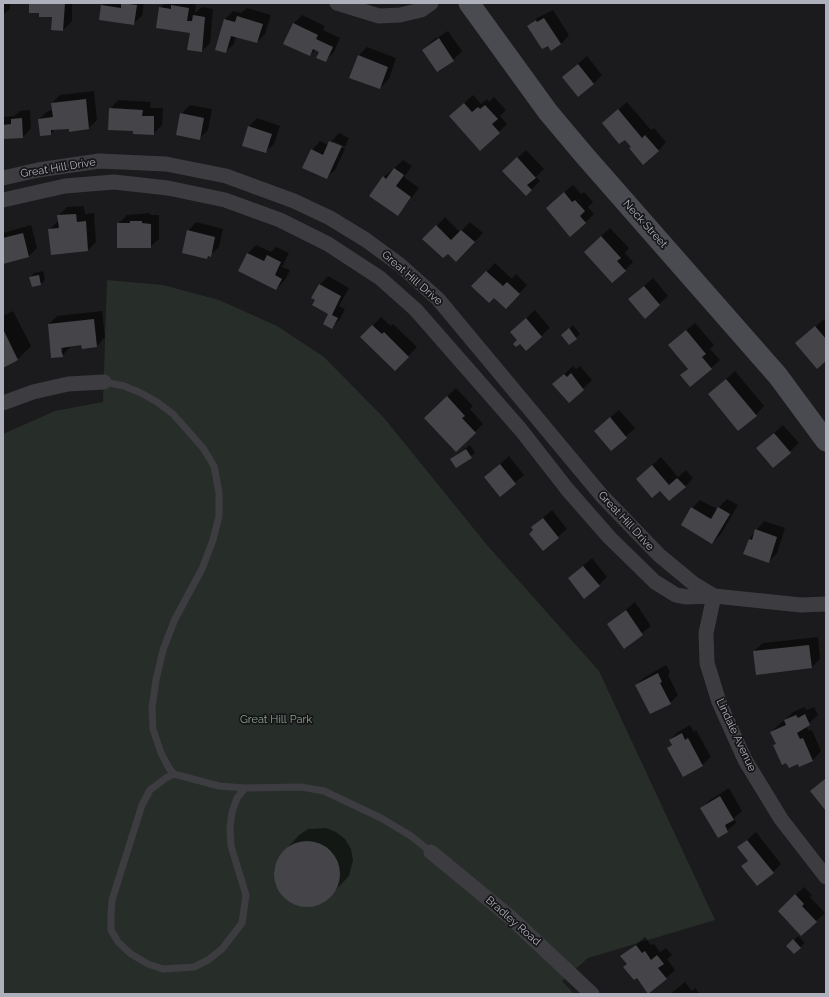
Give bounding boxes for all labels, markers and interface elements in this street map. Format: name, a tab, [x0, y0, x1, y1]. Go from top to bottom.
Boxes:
street label: Great Hill Drive	[19, 156, 97, 180]
street label: Neck Street	[620, 197, 670, 251]
street label: Great Hill Drive	[379, 248, 445, 308]
street label: Great Hill Drive	[595, 489, 657, 553]
street label: Lindale Avenue	[713, 696, 759, 774]
park label: Great Hill Park	[240, 713, 312, 727]
street label: Bradley Road	[483, 894, 543, 948]

